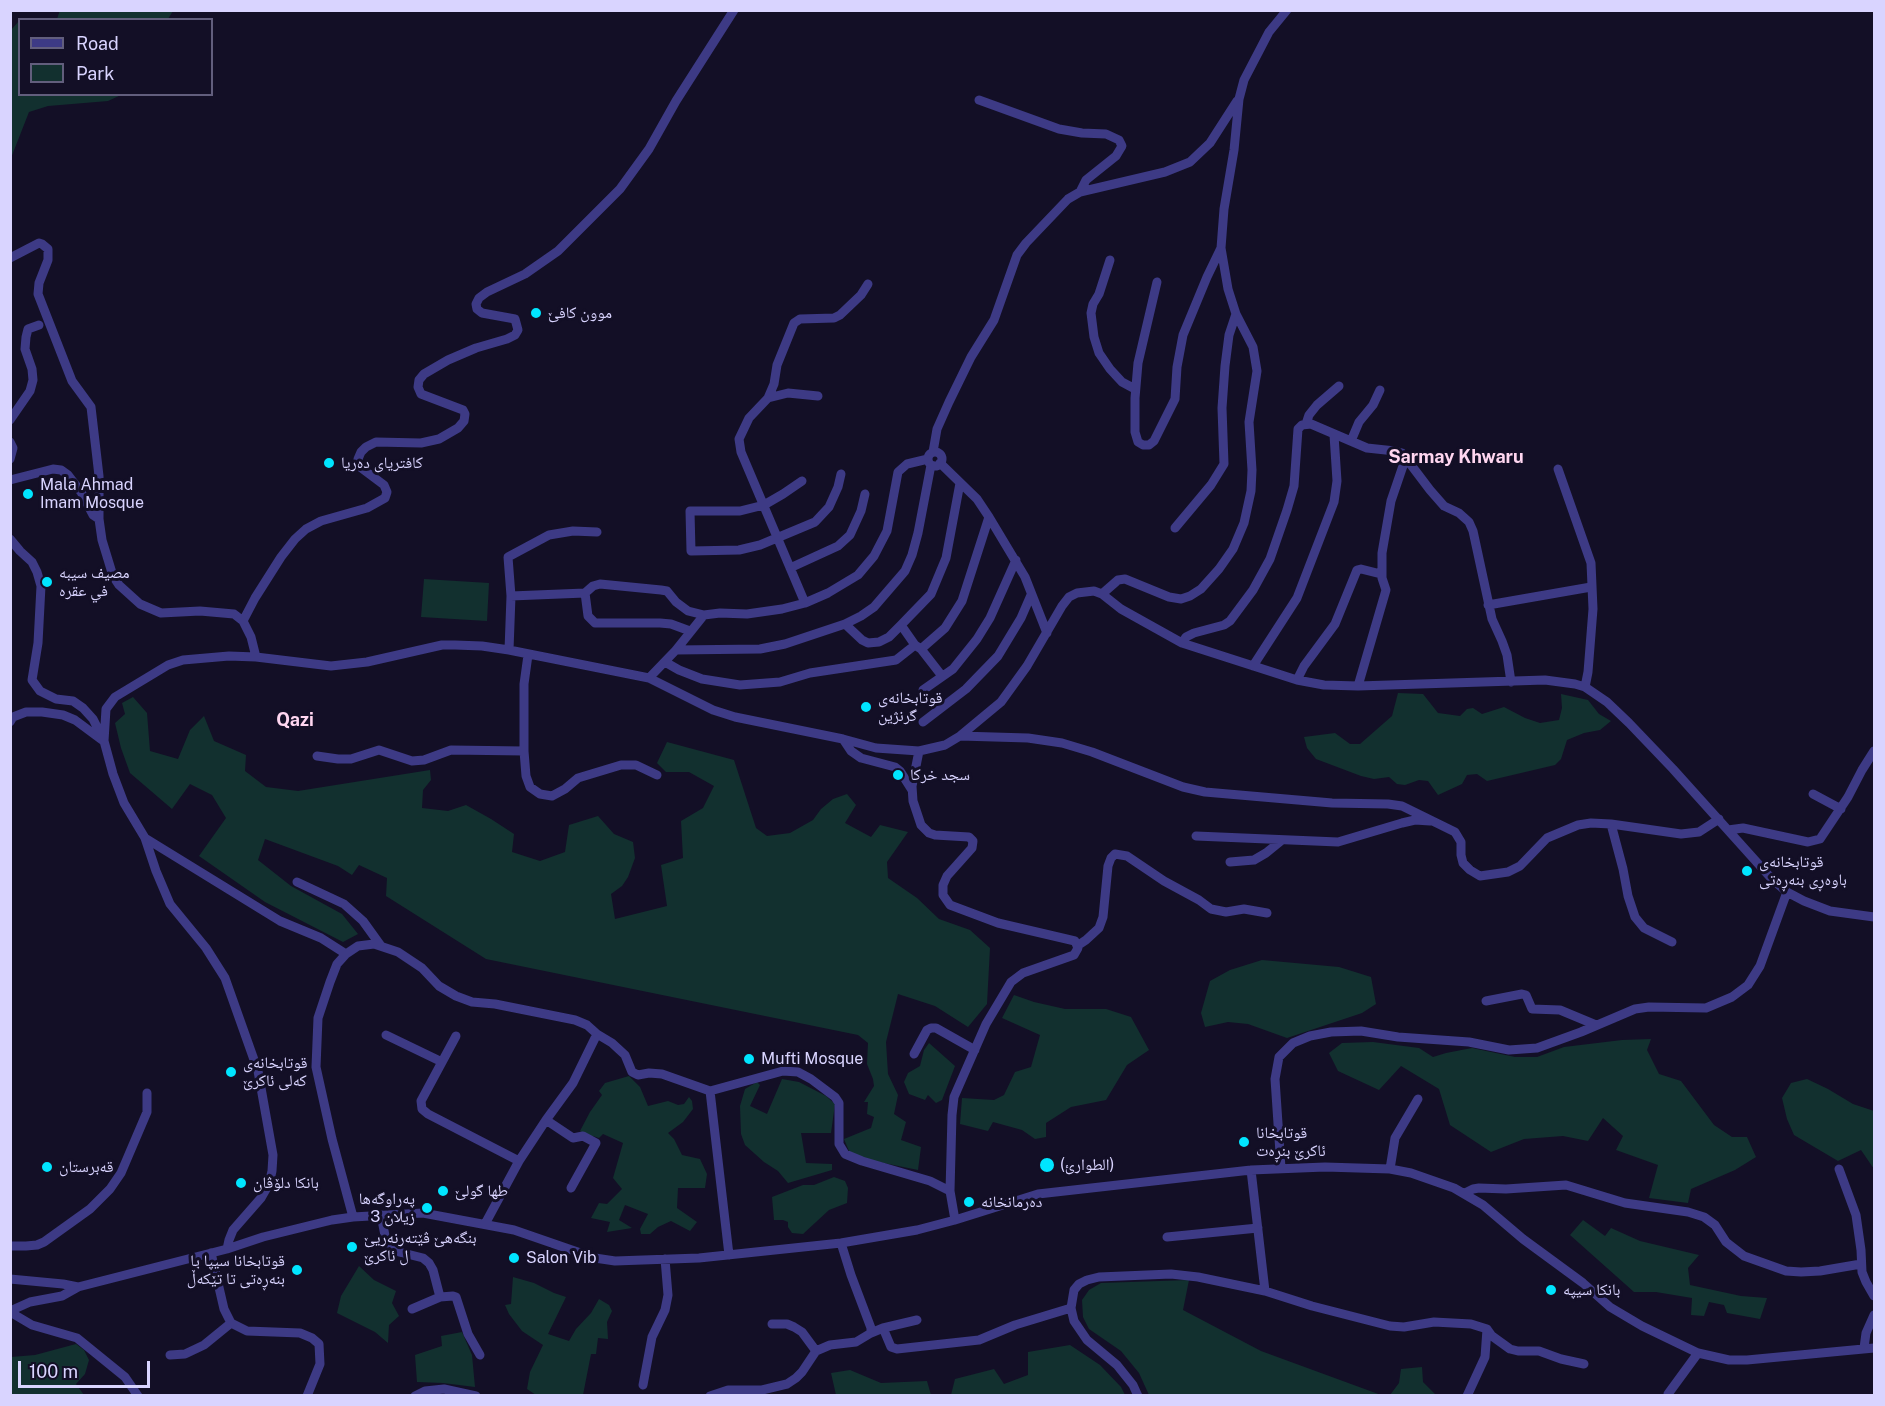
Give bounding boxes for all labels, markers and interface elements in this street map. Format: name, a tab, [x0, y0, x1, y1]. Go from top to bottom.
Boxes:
legend	[18, 18, 213, 96]
text: Road	[76, 33, 119, 54]
text: Park	[76, 63, 114, 84]
place label: موون کافێ	[548, 303, 612, 323]
marker: موون کافێ	[529, 306, 543, 320]
district label: Sarmay Khwaru	[1388, 446, 1524, 468]
place label: کافتریای دەریا	[341, 453, 423, 473]
marker: کافتریای دەریا	[322, 456, 336, 470]
place label: Mala Ahmad Imam Mosque	[40, 475, 144, 513]
marker: Mala Ahmad Imam Mosque	[21, 487, 35, 501]
place label: مصيف سيبه في عقره	[59, 563, 130, 601]
marker: مصيف سيبه في عقره	[40, 575, 54, 589]
place label: قوتابخانەی گرنژین	[878, 688, 942, 726]
marker: قوتابخانەی گرنژین	[859, 700, 873, 714]
district label: Qazi	[276, 709, 314, 731]
place label: سجد خركا	[910, 765, 970, 785]
marker: سجد خركا	[891, 768, 905, 782]
place label: قوتابخانەی باوەڕی بنەڕەتی	[1759, 852, 1847, 890]
marker: قوتابخانەی باوەڕی بنەڕەتی	[1740, 864, 1754, 878]
place label: Mufti Mosque	[761, 1049, 863, 1069]
marker: Mufti Mosque	[742, 1052, 756, 1066]
place label: قوتابخانەی کەلی ئاکرێ	[243, 1053, 307, 1091]
marker: قوتابخانەی کەلی ئاکرێ	[224, 1065, 238, 1079]
place label: قوتابخانا ئاکرێ بنڕەت	[1256, 1123, 1326, 1161]
marker: قوتابخانا ئاکرێ بنڕەت	[1237, 1135, 1251, 1149]
place label: (الطوارئ)	[1060, 1155, 1114, 1175]
marker: (الطوارئ)	[1038, 1156, 1056, 1174]
place label: قەبرستان	[59, 1157, 114, 1177]
marker: قەبرستان	[40, 1160, 54, 1174]
place label: بانکا دلۆڤان	[253, 1173, 319, 1193]
marker: بانکا دلۆڤان	[234, 1176, 248, 1190]
place label: طها گولێ	[455, 1181, 508, 1201]
marker: طها گولێ	[436, 1184, 450, 1198]
place label: پەراوگەها زیلان 3	[359, 1189, 415, 1227]
place label: دەرمانخانە	[981, 1192, 1042, 1212]
marker: دەرمانخانە	[962, 1195, 976, 1209]
marker: پەراوگەها زیلان 3	[420, 1201, 434, 1215]
place label: بنگەهێ ڤێتەرنەریێ ل ئاکرێ	[364, 1228, 477, 1266]
marker: بنگەهێ ڤێتەرنەریێ ل ئاکرێ	[345, 1240, 359, 1254]
place label: Salon Vib	[526, 1248, 596, 1268]
place label: قوتابخانا سیپا یا بنەڕەتی تا تێکەڵ	[187, 1251, 285, 1289]
marker: Salon Vib	[507, 1251, 521, 1265]
marker: قوتابخانا سیپا یا بنەڕەتی تا تێکەڵ	[290, 1263, 304, 1277]
place label: بانکا سیپە	[1563, 1280, 1620, 1300]
marker: بانکا سیپە	[1544, 1283, 1558, 1297]
scale bar	[21, 1349, 153, 1387]
text: 100 m	[29, 1361, 78, 1382]

